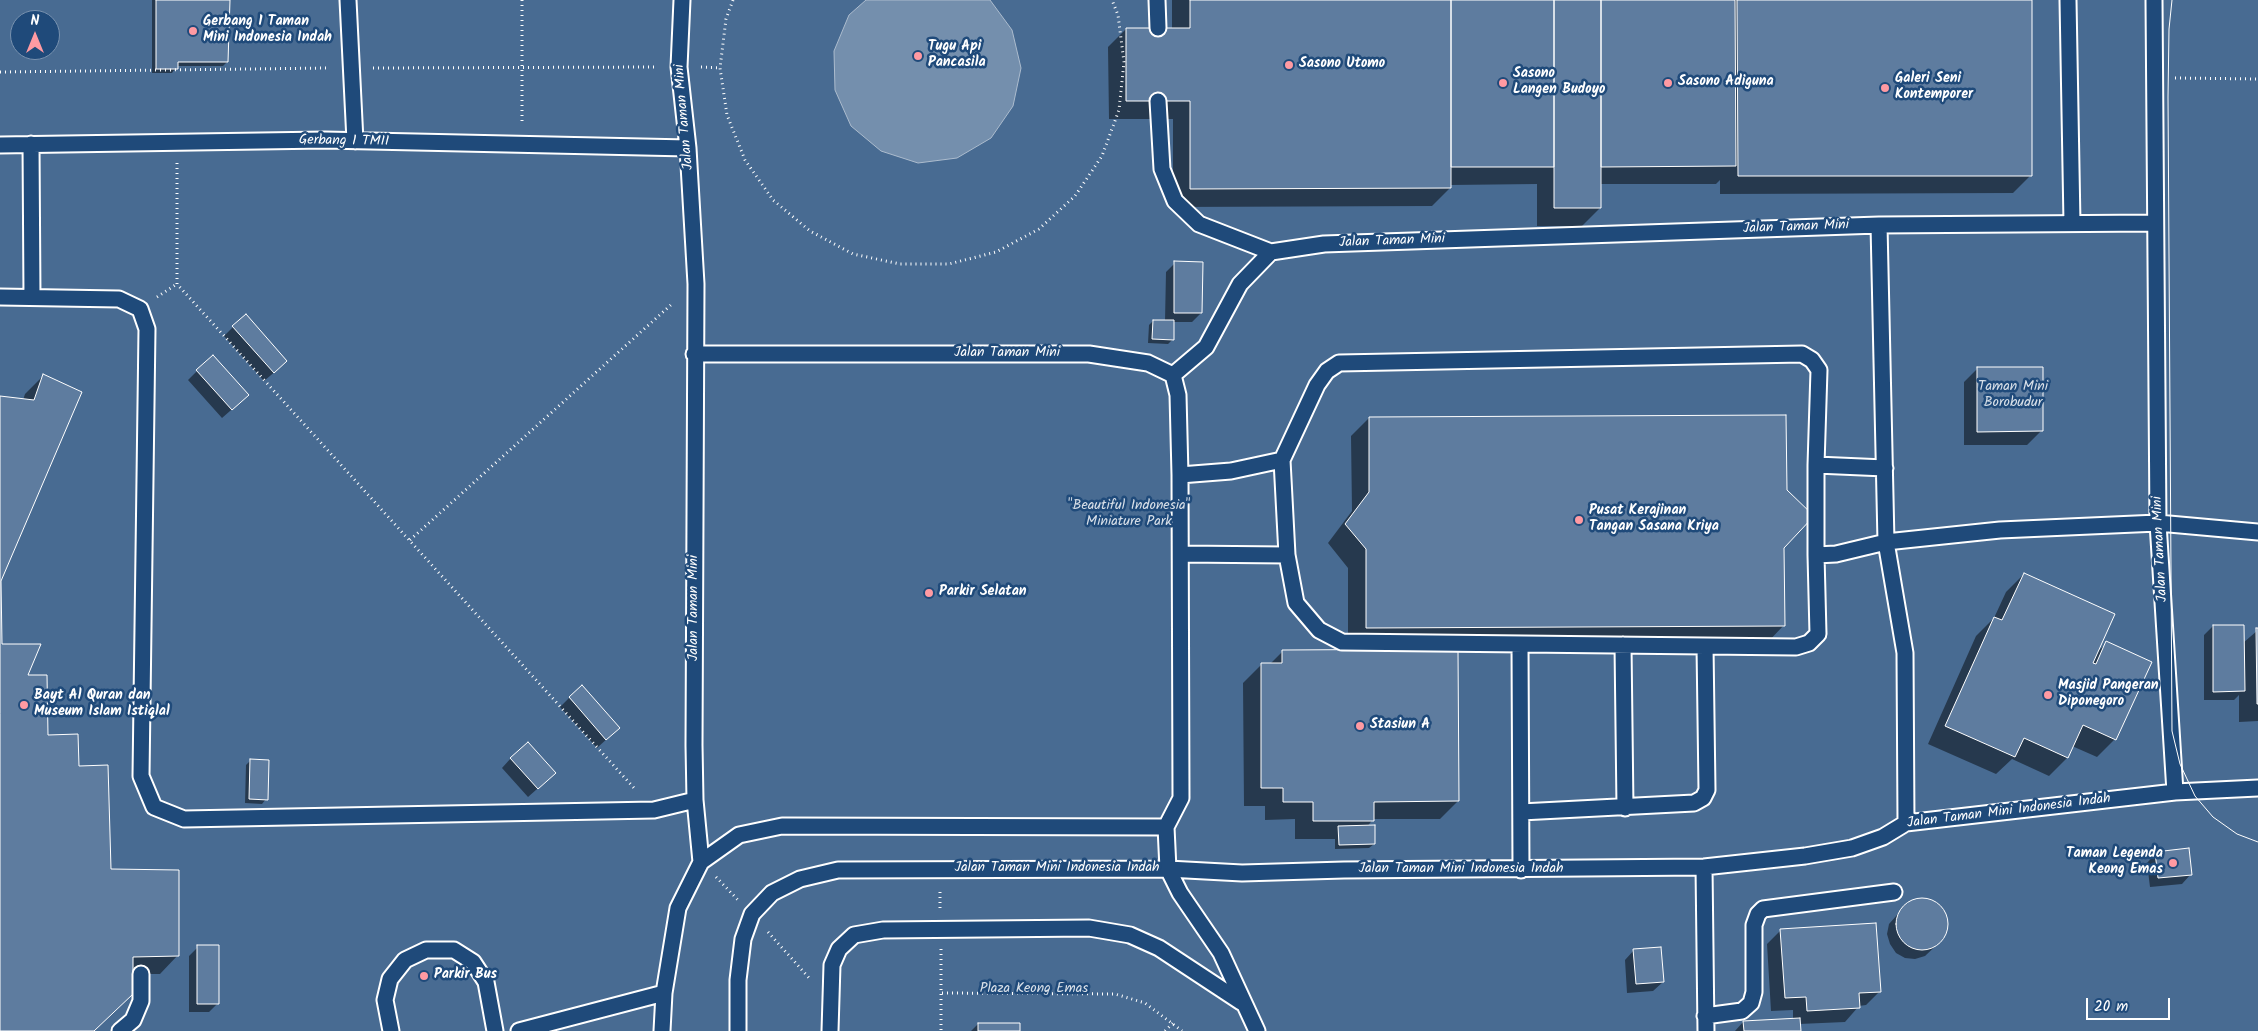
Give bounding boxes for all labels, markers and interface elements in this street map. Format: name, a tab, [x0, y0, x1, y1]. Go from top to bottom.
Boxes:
north arrow	[10, 10, 60, 60]
text: N	[31, 10, 39, 32]
place label: Gerbang 1 Taman Mini Indonesia Indah	[203, 15, 332, 48]
marker: Gerbang 1 Taman Mini Indonesia Indah	[187, 25, 199, 37]
place label: Tugu Api Pancasila	[928, 40, 986, 72]
marker: Tugu Api Pancasila	[912, 50, 924, 62]
place label: Sasono Utomo	[1299, 57, 1385, 73]
marker: Sasono Utomo	[1283, 59, 1295, 71]
street label: Jalan Taman Mini	[672, 63, 698, 171]
place label: Sasono Langen Budoyo	[1513, 67, 1605, 100]
place label: Galeri Seni Kontemporer	[1895, 72, 1973, 104]
place label: Sasono Adiguna	[1678, 75, 1774, 91]
marker: Sasono Langen Budoyo	[1497, 77, 1509, 89]
marker: Sasono Adiguna	[1662, 77, 1674, 89]
marker: Galeri Seni Kontemporer	[1879, 82, 1891, 94]
street label: Gerbang 1 TMII	[299, 133, 389, 151]
street label: Jalan Taman Mini	[1743, 218, 1849, 238]
street label: Jalan Taman Mini	[1339, 232, 1445, 252]
street label: Jalan Taman Mini	[954, 346, 1060, 362]
park label: Taman Mini Borobudur	[1978, 380, 2048, 412]
street label: Jalan Taman Mini	[2150, 496, 2172, 602]
park label: "Beautiful Indonesia" Miniature Park	[1068, 499, 1190, 532]
place label: Pusat Kerajinan Tangan Sasana Kriya	[1589, 504, 1719, 536]
marker: Pusat Kerajinan Tangan Sasana Kriya	[1573, 514, 1585, 526]
street label: Jalan Taman Mini	[687, 555, 703, 661]
place label: Parkir Selatan	[939, 585, 1027, 601]
marker: Parkir Selatan	[923, 587, 935, 599]
place label: Masjid Pangeran Diponegoro	[2058, 679, 2159, 712]
place label: Bayt Al Quran dan Museum Islam Istiqlal	[34, 689, 170, 722]
marker: Masjid Pangeran Diponegoro	[2042, 689, 2054, 701]
marker: Bayt Al Quran dan Museum Islam Istiqlal	[18, 699, 30, 711]
place label: Stasiun A	[1370, 718, 1430, 734]
marker: Stasiun A	[1354, 720, 1366, 732]
street label: Jalan Taman Mini Indonesia Indah	[1906, 791, 2112, 833]
place label: Taman Legenda Keong Emas	[2066, 847, 2163, 880]
marker: Taman Legenda Keong Emas	[2167, 857, 2179, 869]
street label: Jalan Taman Mini Indonesia Indah	[954, 861, 1160, 877]
street label: Jalan Taman Mini Indonesia Indah	[1358, 862, 1564, 878]
place label: Parkir Bus	[434, 968, 497, 984]
marker: Parkir Bus	[418, 970, 430, 982]
park label: Plaza Keong Emas	[980, 982, 1088, 998]
scale bar	[2088, 988, 2172, 1020]
text: 20 m	[2094, 995, 2128, 1019]

